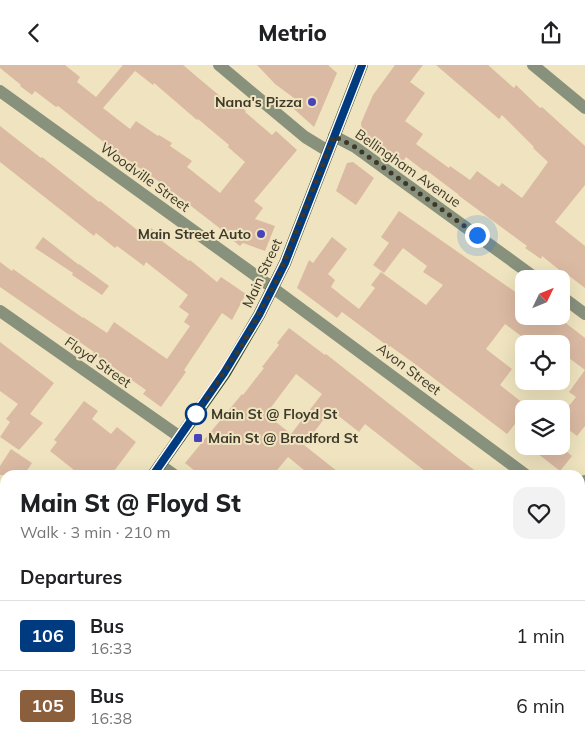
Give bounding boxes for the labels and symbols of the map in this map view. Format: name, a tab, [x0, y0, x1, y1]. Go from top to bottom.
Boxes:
place label: Nana's Pizza	[215, 93, 302, 111]
marker: Nana's Pizza	[306, 96, 318, 108]
street label: Bellingham Avenue	[352, 125, 464, 211]
street label: Woodville Street	[97, 138, 193, 216]
your location	[465, 223, 490, 248]
place label: Main Street Auto	[138, 225, 251, 243]
marker: Main Street Auto	[255, 228, 267, 240]
street label: Main Street	[238, 235, 286, 310]
north arrow	[515, 270, 570, 325]
street label: Floyd Street	[61, 332, 135, 392]
street label: Avon Street	[373, 339, 445, 399]
marker: Main St @ Floyd St	[185, 403, 207, 425]
place label: Main St @ Floyd St	[211, 405, 338, 423]
place label: Main St @ Bradford St	[208, 429, 359, 447]
marker: Main St @ Bradford St	[192, 432, 204, 444]

